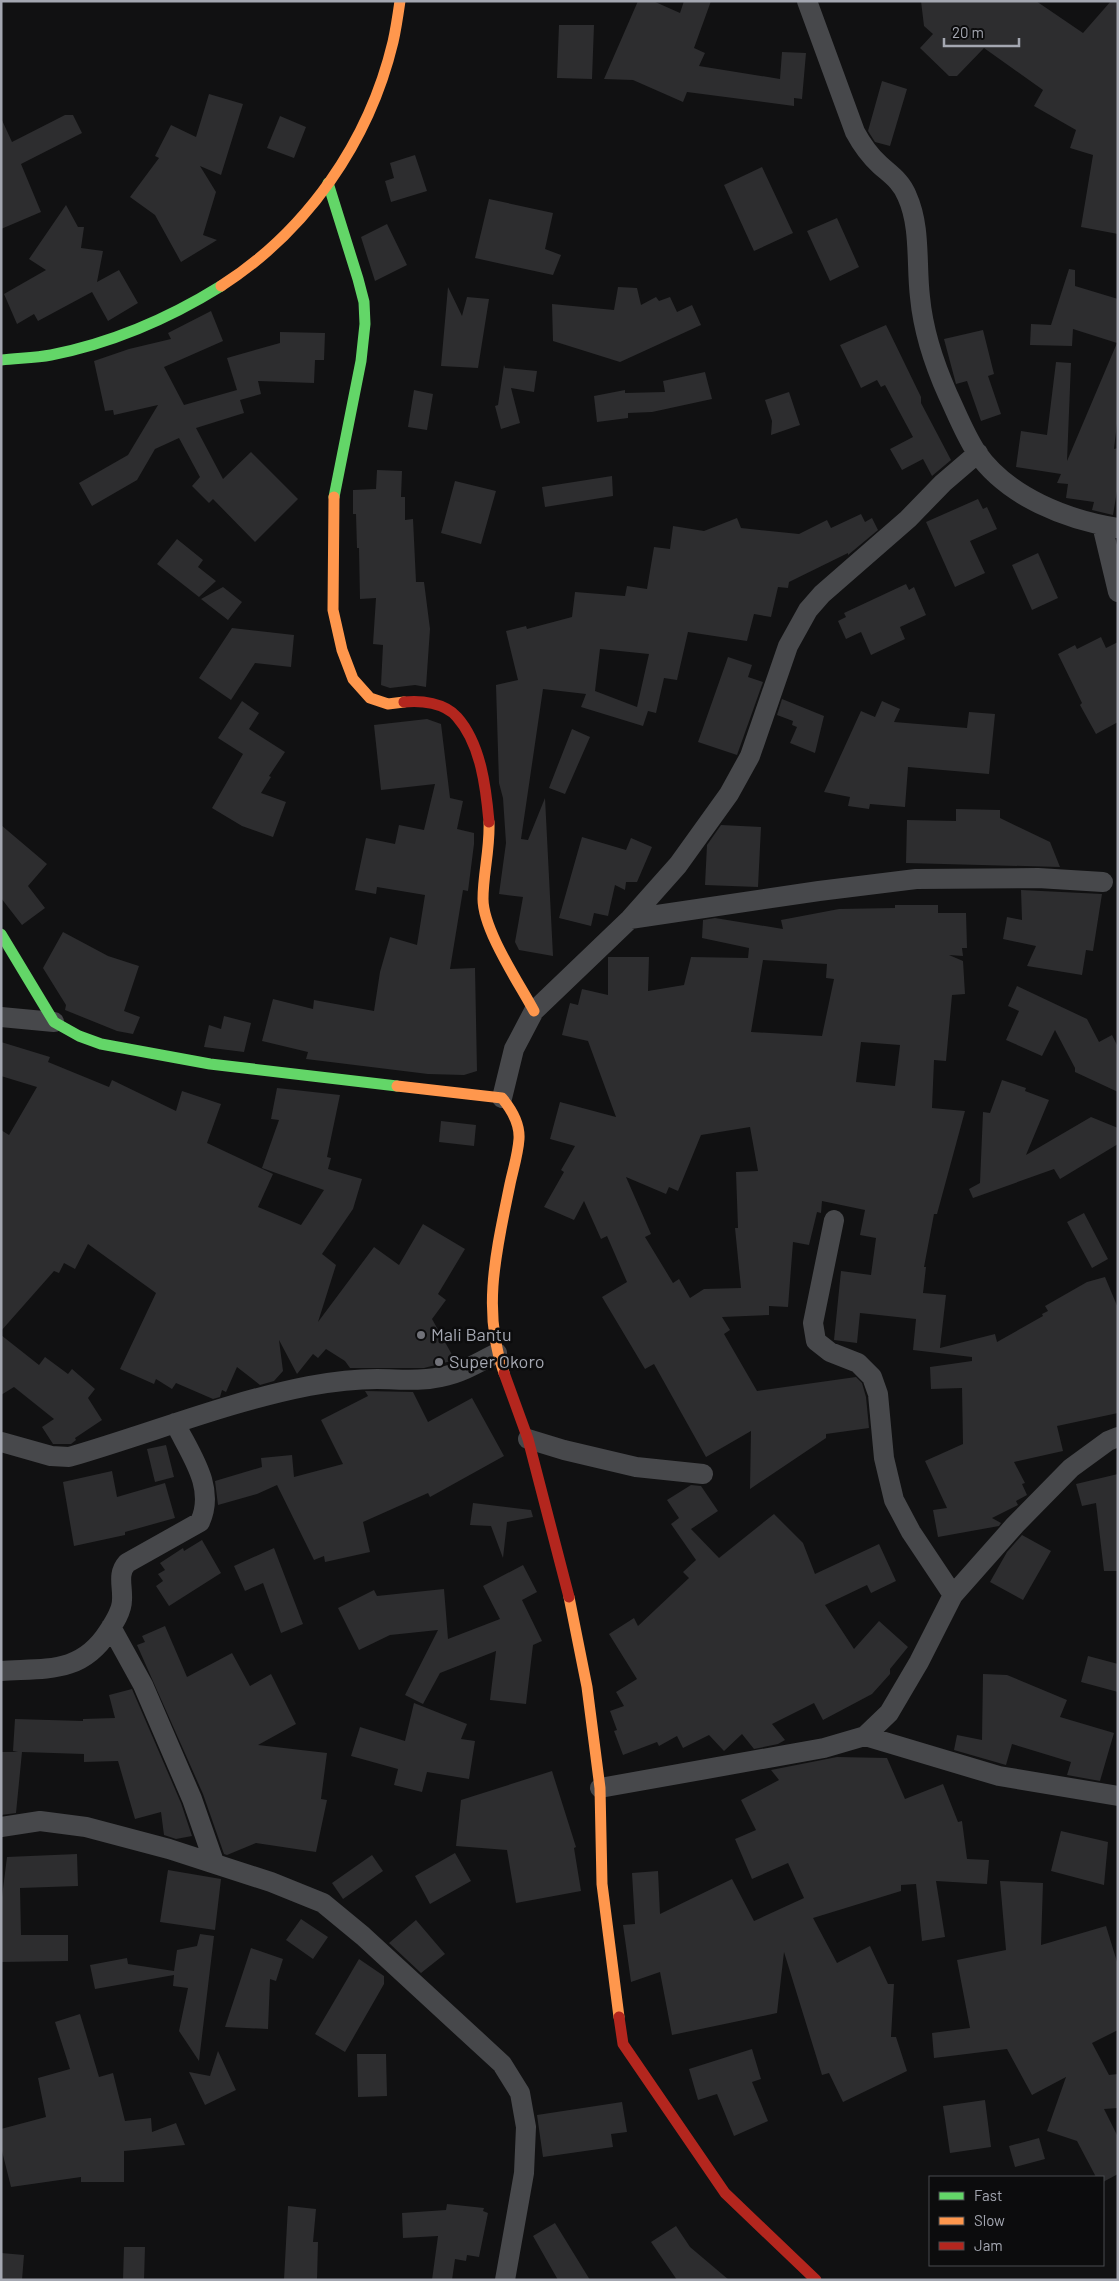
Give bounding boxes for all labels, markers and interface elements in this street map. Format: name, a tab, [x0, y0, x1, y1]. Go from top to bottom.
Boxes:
scale bar	[944, 15, 1019, 47]
text: 20 m	[952, 23, 984, 41]
place label: Mali Bantu	[431, 1323, 512, 1345]
marker: Mali Bantu	[415, 1329, 427, 1341]
place label: Super Okoro	[449, 1350, 545, 1372]
marker: Super Okoro	[433, 1356, 445, 1368]
legend	[929, 2176, 1104, 2266]
text: Fast	[974, 2186, 1002, 2204]
text: Slow	[974, 2211, 1005, 2229]
text: Jam	[974, 2236, 1003, 2254]

